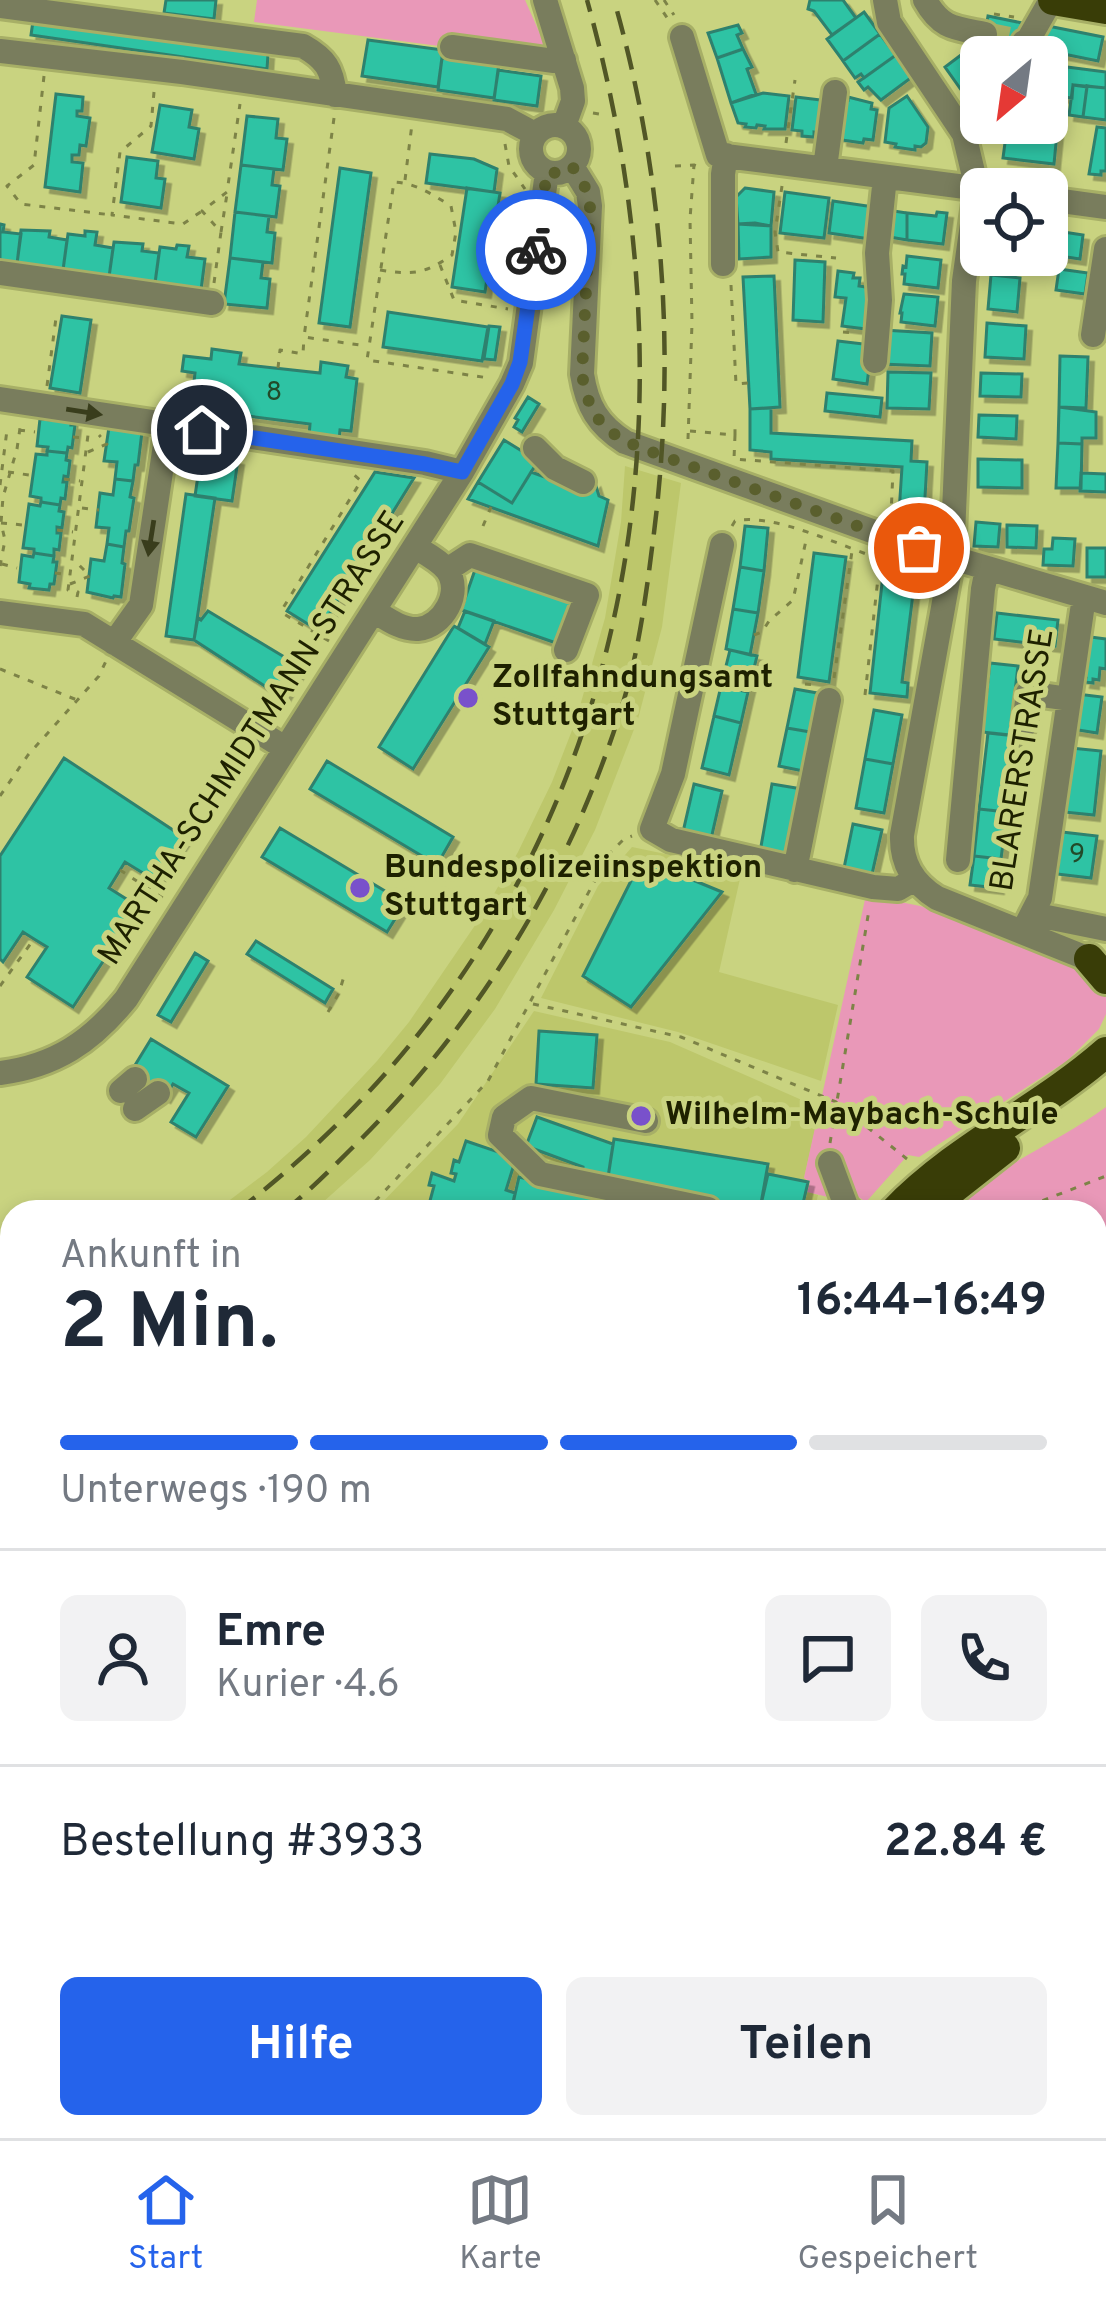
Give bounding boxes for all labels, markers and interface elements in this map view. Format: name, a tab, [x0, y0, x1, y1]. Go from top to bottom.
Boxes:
north arrow	[960, 36, 1068, 144]
map controls	[960, 36, 1068, 276]
button: locate	[960, 168, 1068, 276]
courier	[476, 190, 596, 310]
icon: bike	[503, 217, 569, 283]
house number: 8	[266, 376, 282, 410]
pin	[151, 379, 253, 481]
icon: home	[169, 397, 235, 463]
one-way arrow	[66, 402, 103, 421]
pin	[868, 497, 970, 599]
street label: MARTHA-SCHMIDTMANN-STRASSE	[90, 504, 416, 974]
icon: bag	[886, 515, 952, 581]
one-way arrow	[141, 519, 160, 557]
street label: BLARERSTRASSE	[982, 626, 1066, 894]
place label: Zollfahndungsamt Stuttgart	[492, 658, 773, 738]
marker: Zollfahndungsamt Stuttgart	[455, 685, 481, 711]
house number: 9	[1069, 838, 1085, 872]
place label: Bundespolizeiinspektion Stuttgart	[384, 848, 762, 928]
marker: Bundespolizeiinspektion Stuttgart	[347, 875, 373, 901]
place label: Wilhelm-Maybach-Schule	[665, 1095, 1059, 1137]
marker: Wilhelm-Maybach-Schule	[628, 1103, 654, 1129]
text: Ankunft in	[60, 1233, 242, 1282]
text: 16:44–16:49	[797, 1274, 1047, 1331]
text: 2 Min.	[60, 1277, 278, 1376]
text: Unterwegs · 190 m	[60, 1468, 372, 1517]
button: person	[60, 1595, 186, 1721]
button: chat	[765, 1595, 891, 1721]
button: phone	[921, 1595, 1047, 1721]
text: Emre	[216, 1605, 326, 1662]
text: Kurier · 4.6	[216, 1662, 400, 1711]
text: Bestellung #3933	[60, 1815, 424, 1872]
text: 22.84 €	[884, 1815, 1047, 1872]
button: Hilfe	[60, 1977, 542, 2115]
button: Teilen	[566, 1977, 1047, 2115]
tab: Start	[128, 2167, 203, 2281]
tab: Karte	[459, 2167, 542, 2281]
tab: Gespeichert	[798, 2167, 978, 2281]

